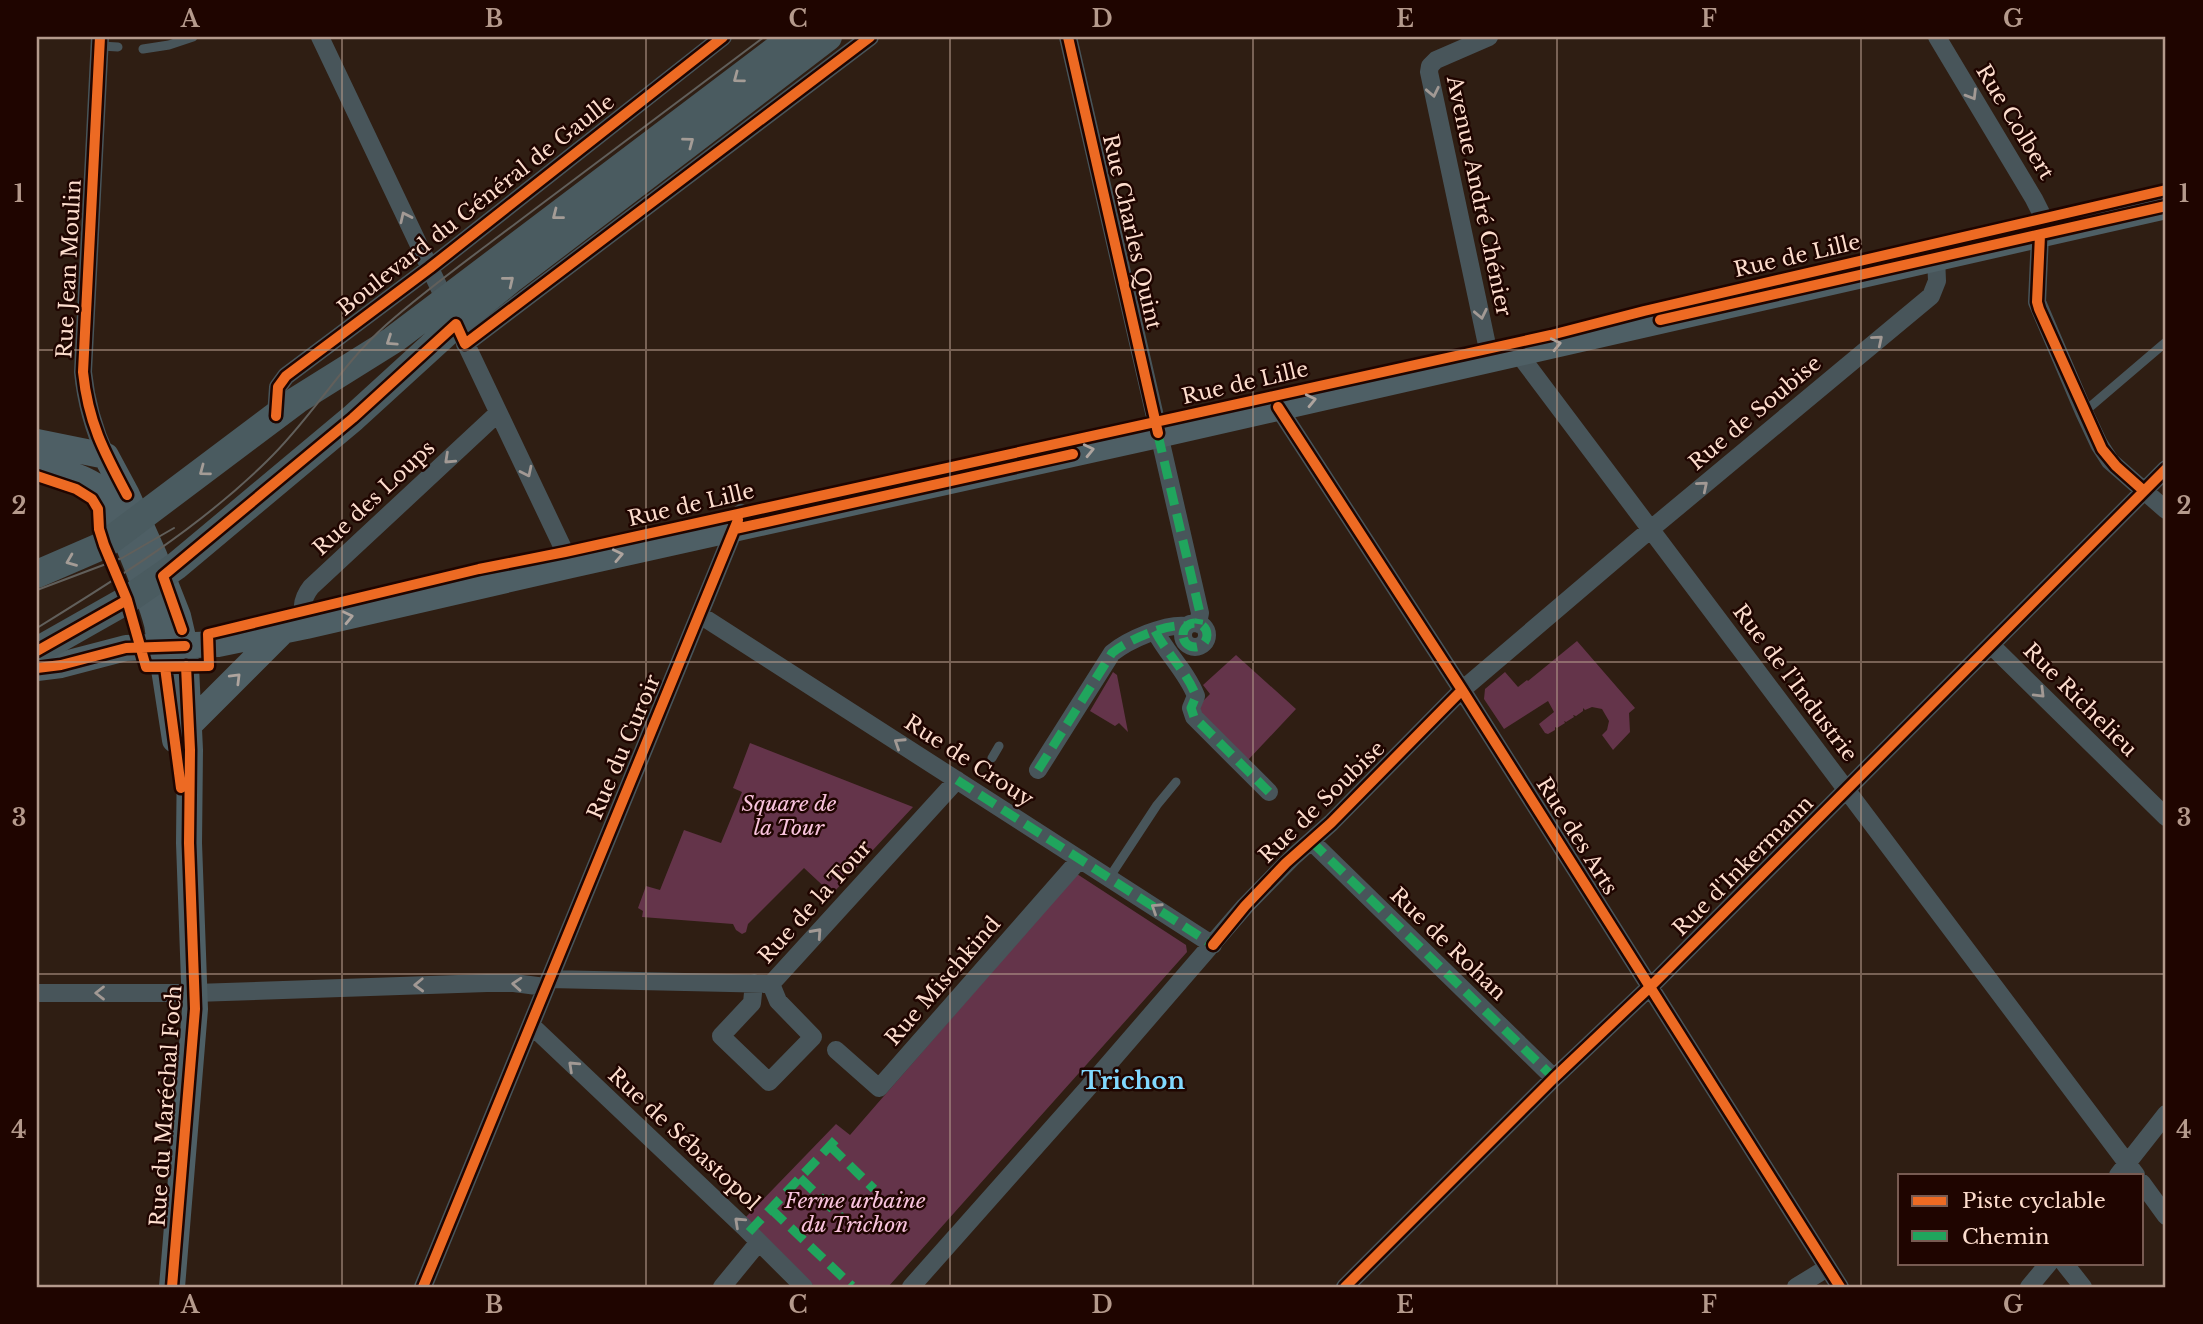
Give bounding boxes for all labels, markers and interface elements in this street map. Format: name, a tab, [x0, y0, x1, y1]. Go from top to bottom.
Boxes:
text: A	[180, 5, 201, 33]
text: B	[485, 5, 503, 33]
text: C	[789, 5, 807, 33]
text: D	[1091, 5, 1113, 33]
text: E	[1396, 5, 1414, 33]
text: F	[1701, 5, 1717, 33]
text: G	[2003, 5, 2023, 33]
street label: Rue Colbert	[1970, 60, 2060, 184]
one-way arrow	[733, 70, 746, 82]
street label: Avenue André Chénier	[1441, 73, 1517, 318]
one-way arrow	[1424, 86, 1439, 98]
one-way arrow	[1964, 88, 1977, 101]
street label: Boulevard du Général de Gaulle	[332, 89, 620, 321]
street label: Rue Charles Quint	[1097, 132, 1167, 332]
one-way arrow	[682, 138, 694, 151]
street label: Rue Jean Moulin	[51, 179, 87, 359]
text: 1	[14, 180, 24, 208]
text: 1	[2179, 180, 2189, 208]
one-way arrow	[552, 207, 565, 220]
one-way arrow	[400, 212, 414, 224]
street label: Rue de Lille	[1731, 229, 1863, 283]
one-way arrow	[501, 277, 514, 289]
one-way arrow	[1472, 308, 1487, 320]
one-way arrow	[385, 333, 398, 346]
one-way arrow	[1870, 336, 1883, 348]
one-way arrow	[1550, 338, 1562, 352]
street label: Rue de Soubise	[1684, 350, 1826, 476]
street label: Rue de Lille	[1179, 356, 1311, 410]
one-way arrow	[1305, 393, 1317, 408]
street label: Rue des Loups	[308, 435, 440, 561]
one-way arrow	[1083, 444, 1095, 458]
one-way arrow	[444, 451, 457, 464]
one-way arrow	[199, 462, 211, 475]
one-way arrow	[518, 465, 532, 477]
street label: Rue de Lille	[625, 478, 757, 532]
one-way arrow	[1696, 481, 1708, 494]
text: 2	[12, 492, 26, 520]
text: 2	[2177, 492, 2191, 520]
one-way arrow	[612, 548, 624, 563]
one-way arrow	[65, 552, 77, 566]
street label: Rue de l'Industrie	[1727, 599, 1863, 767]
one-way arrow	[342, 610, 354, 625]
street label: Rue Richelieu	[2018, 638, 2142, 762]
street label: Rue du Curoir	[582, 671, 666, 823]
one-way arrow	[228, 674, 241, 687]
one-way arrow	[2032, 684, 2045, 697]
street label: Rue de Crouy	[900, 710, 1039, 813]
street label: Rue de Soubise	[1254, 735, 1390, 869]
one-way arrow	[894, 739, 907, 752]
street label: Rue des Arts	[1531, 773, 1623, 899]
street label: Rue d'Inkermann	[1667, 790, 1819, 942]
park label: Square de la Tour	[742, 791, 837, 841]
text: 3	[12, 804, 26, 832]
text: 3	[2177, 804, 2191, 832]
street label: Rue de la Tour	[753, 835, 877, 969]
street label: Rue de Rohan	[1384, 882, 1512, 1006]
one-way arrow	[1150, 903, 1163, 916]
street label: Rue Mischkind	[880, 911, 1006, 1051]
one-way arrow	[809, 928, 822, 941]
one-way arrow	[414, 977, 424, 993]
one-way arrow	[511, 977, 522, 992]
street label: Rue du Maréchal Foch	[145, 984, 187, 1228]
one-way arrow	[95, 985, 105, 1001]
one-way arrow	[568, 1061, 581, 1074]
street label: Rue de Sébastopol	[603, 1062, 765, 1216]
district label: Trichon	[1081, 1066, 1185, 1095]
text: 4	[11, 1116, 27, 1144]
text: 4	[2176, 1116, 2192, 1144]
legend	[1898, 1174, 2144, 1264]
park label: Ferme urbaine du Trichon	[784, 1188, 926, 1238]
text: Piste cyclable	[1962, 1188, 2106, 1214]
one-way arrow	[734, 1217, 747, 1230]
text: Chemin	[1962, 1224, 2050, 1250]
text: A	[180, 1291, 201, 1319]
text: B	[485, 1291, 503, 1319]
text: C	[789, 1291, 807, 1319]
text: D	[1091, 1291, 1113, 1319]
text: E	[1396, 1291, 1414, 1319]
text: F	[1701, 1291, 1717, 1319]
text: G	[2003, 1291, 2023, 1319]

